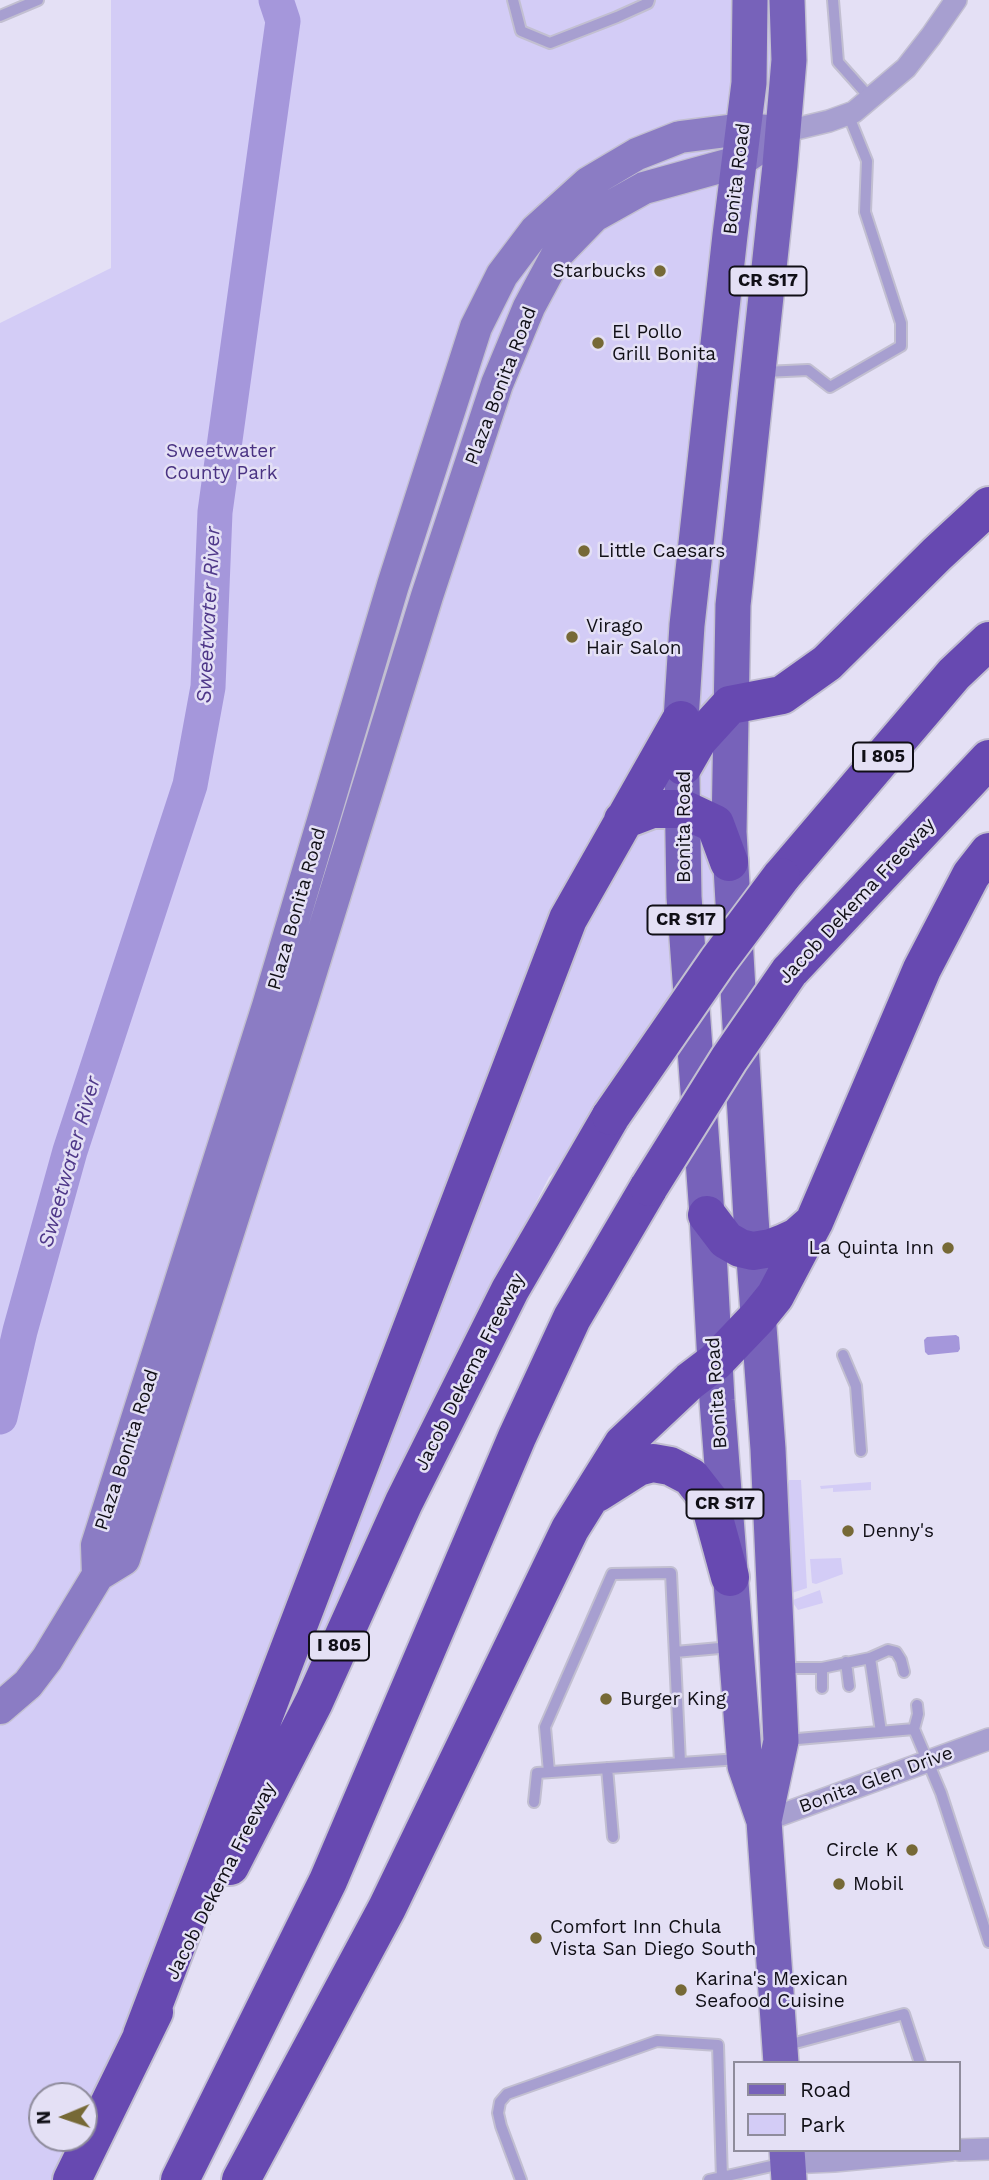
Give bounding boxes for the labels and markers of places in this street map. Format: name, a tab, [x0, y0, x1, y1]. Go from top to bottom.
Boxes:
place label: Starbucks	[553, 260, 646, 282]
marker: Starbucks	[652, 263, 668, 279]
place label: El Pollo Grill Bonita	[612, 321, 716, 365]
marker: El Pollo Grill Bonita	[590, 335, 606, 351]
place label: Little Caesars	[598, 540, 725, 562]
marker: Little Caesars	[576, 543, 592, 559]
place label: Virago Hair Salon	[586, 615, 682, 659]
marker: Virago Hair Salon	[564, 629, 580, 645]
place label: La Quinta Inn	[809, 1237, 934, 1259]
marker: La Quinta Inn	[940, 1240, 956, 1256]
place label: Denny's	[862, 1520, 934, 1542]
marker: Denny's	[840, 1523, 856, 1539]
place label: Burger King	[620, 1688, 726, 1710]
marker: Burger King	[598, 1691, 614, 1707]
place label: Circle K	[826, 1839, 898, 1861]
marker: Circle K	[904, 1842, 920, 1858]
place label: Mobil	[853, 1873, 903, 1895]
marker: Mobil	[831, 1876, 847, 1892]
place label: Comfort Inn Chula Vista San Diego South	[550, 1916, 756, 1960]
marker: Comfort Inn Chula Vista San Diego South	[528, 1930, 544, 1946]
place label: Karina's Mexican Seafood Cuisine	[695, 1968, 848, 2012]
marker: Karina's Mexican Seafood Cuisine	[673, 1982, 689, 1998]

